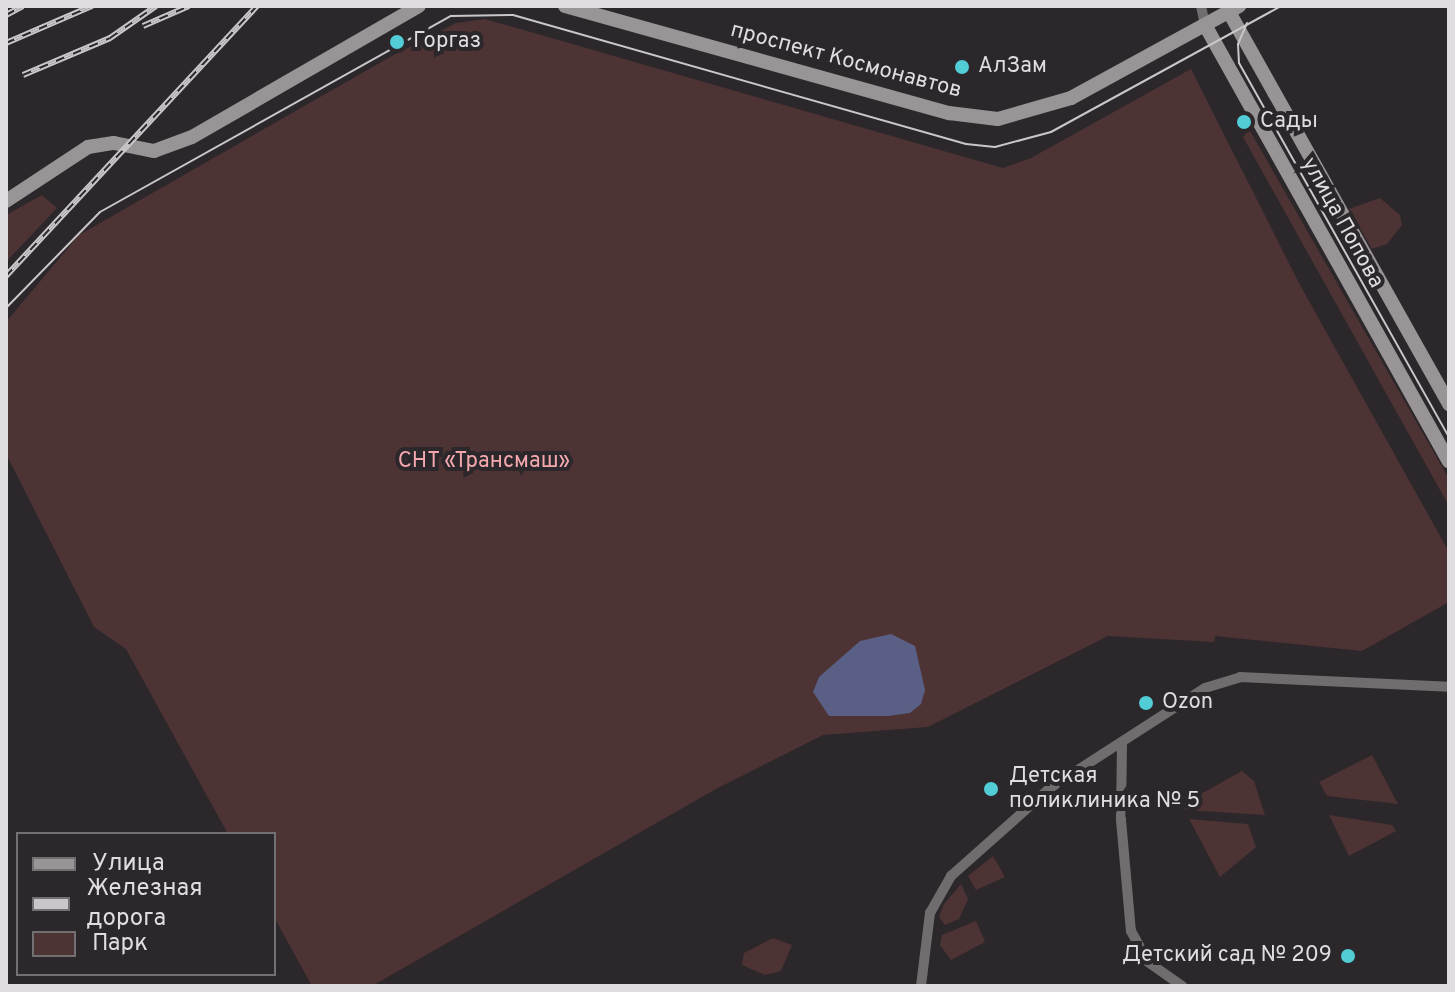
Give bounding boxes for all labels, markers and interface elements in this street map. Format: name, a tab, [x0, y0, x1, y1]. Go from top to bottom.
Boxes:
street label: проспект Космонавтов	[728, 17, 964, 105]
place label: Горгаз	[413, 29, 481, 55]
marker: Горгаз	[388, 33, 406, 51]
place label: АлЗам	[978, 54, 1047, 80]
marker: АлЗам	[953, 58, 971, 76]
place label: Сады	[1260, 109, 1318, 135]
marker: Сады	[1235, 113, 1253, 131]
street label: улица Попова	[1295, 153, 1389, 293]
park label: СНТ «Трансмаш»	[397, 449, 571, 475]
place label: Ozon	[1162, 690, 1213, 716]
marker: Ozon	[1137, 694, 1155, 712]
place label: Детская поликлиника № 5	[1009, 763, 1200, 814]
marker: Детская поликлиника № 5	[980, 778, 1002, 800]
legend	[16, 832, 276, 976]
text: Улица	[92, 849, 165, 879]
text: Железная дорога	[86, 874, 203, 934]
text: Парк	[92, 929, 148, 959]
place label: Детский сад № 209	[1122, 943, 1332, 969]
marker: Детский сад № 209	[1339, 947, 1357, 965]

